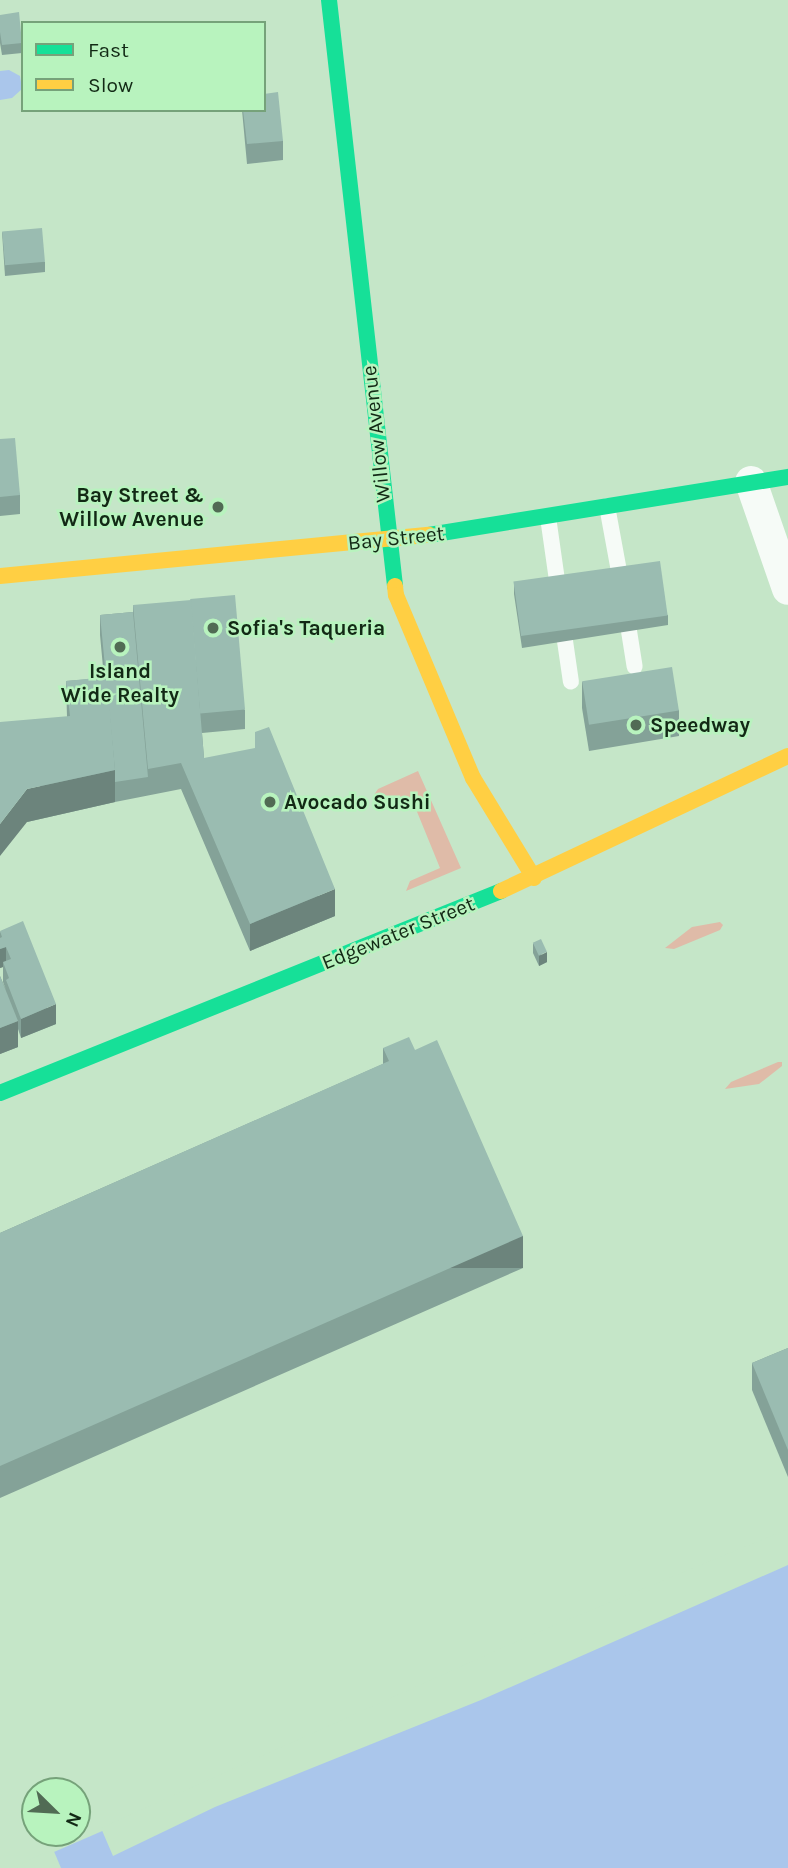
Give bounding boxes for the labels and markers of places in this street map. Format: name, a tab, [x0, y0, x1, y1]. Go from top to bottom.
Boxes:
place label: Bay Street & Willow Avenue	[59, 482, 204, 532]
marker: Bay Street & Willow Avenue	[210, 499, 226, 515]
place label: Sofia's Taqueria	[227, 615, 385, 641]
marker: Sofia's Taqueria	[205, 620, 221, 636]
marker: Island Wide Realty	[112, 639, 128, 655]
place label: Island Wide Realty	[61, 658, 179, 708]
place label: Speedway	[650, 712, 750, 738]
marker: Speedway	[628, 717, 644, 733]
place label: Avocado Sushi	[284, 789, 431, 815]
marker: Avocado Sushi	[262, 794, 278, 810]

